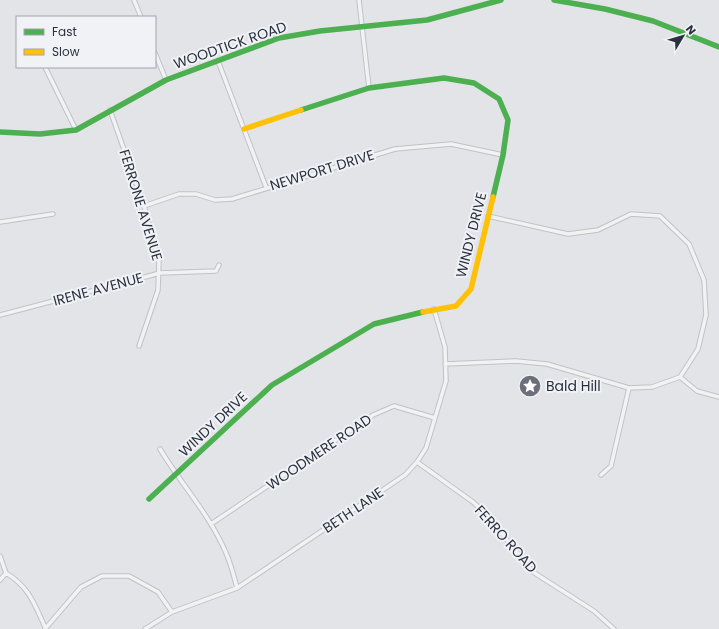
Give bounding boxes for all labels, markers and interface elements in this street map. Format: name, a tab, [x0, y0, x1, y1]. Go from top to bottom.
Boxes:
legend	[16, 16, 156, 68]
street label: WOODTICK ROAD	[171, 16, 289, 74]
north arrow	[663, 16, 703, 56]
text: N	[682, 22, 700, 38]
text: Fast	[52, 23, 77, 40]
text: Slow	[52, 43, 80, 60]
street label: NEWPORT DRIVE	[267, 145, 377, 195]
street label: FERRONE AVENUE	[115, 147, 167, 263]
street label: WINDY DRIVE	[451, 190, 491, 280]
street label: IRENE AVENUE	[51, 267, 145, 311]
place icon: Bald Hill	[517, 373, 543, 399]
place label: Bald Hill	[546, 376, 601, 396]
street label: WINDY DRIVE	[174, 387, 252, 461]
street label: WOODMERE ROAD	[262, 409, 376, 495]
street label: BETH LANE	[319, 482, 387, 538]
street label: FERRO ROAD	[470, 501, 542, 577]

